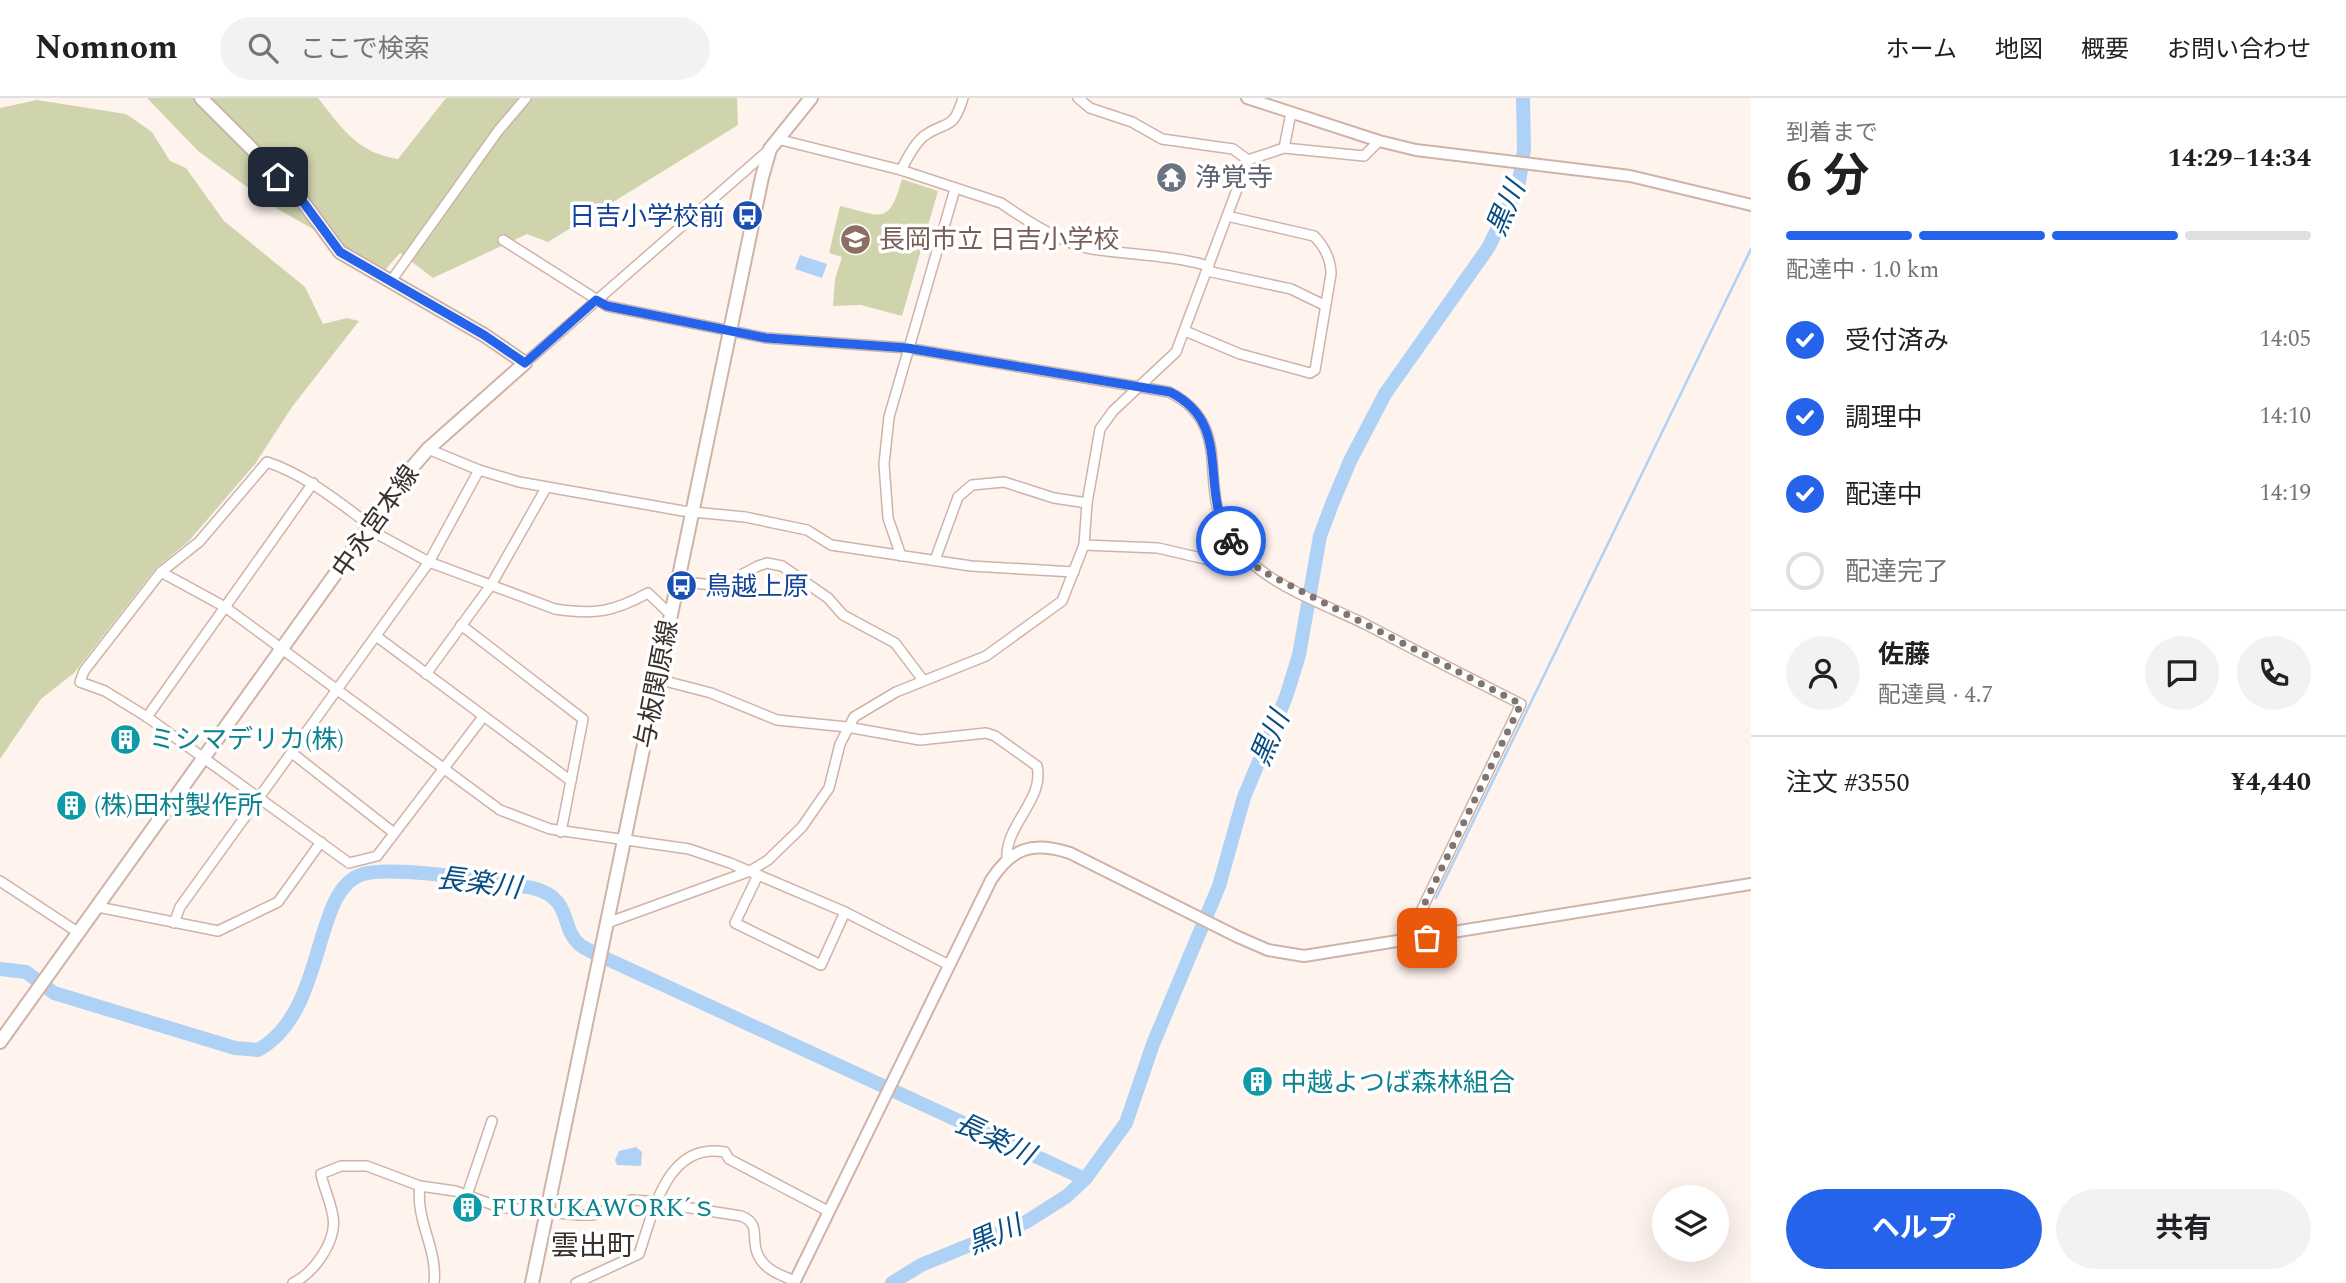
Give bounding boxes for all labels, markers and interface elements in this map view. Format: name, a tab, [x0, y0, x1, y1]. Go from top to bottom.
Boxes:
search box	[220, 17, 710, 80]
text: Nomnom	[35, 23, 178, 73]
icon: search	[244, 29, 282, 67]
text: ここで検索	[300, 29, 430, 69]
text: ホーム	[1886, 32, 1957, 68]
text: 地図	[1995, 32, 2043, 68]
text: 概要	[2081, 32, 2129, 68]
text: お問い合わせ	[2167, 32, 2311, 68]
text: 到着まで	[1786, 116, 1878, 151]
text: 14:29–14:34	[2167, 138, 2311, 178]
text: 6 分	[1786, 142, 1869, 212]
pin	[248, 147, 308, 207]
icon: home	[259, 158, 297, 196]
place label: 浄覚寺	[1195, 158, 1273, 198]
temple icon: 浄覚寺	[1155, 160, 1189, 194]
water label: 黒川	[1476, 172, 1538, 243]
place label: 日吉小学校前	[569, 197, 725, 237]
bus stop icon: 日吉小学校前	[731, 199, 765, 233]
place label: 長岡市立 日吉小学校	[879, 220, 1120, 260]
school or university icon: 長岡市立 日吉小学校	[839, 222, 873, 256]
text: 配達中 · 1.0 km	[1786, 253, 1939, 288]
icon: check	[1786, 321, 1824, 359]
text: 受付済み	[1845, 321, 1949, 361]
text: 14:05	[2259, 322, 2311, 357]
icon: check	[1786, 398, 1824, 436]
text: 調理中	[1845, 398, 1923, 438]
text: 14:10	[2259, 399, 2311, 434]
street label: 中永宮本線	[322, 457, 429, 586]
icon: check	[1786, 475, 1824, 513]
text: 配達中	[1845, 475, 1923, 515]
text: 14:19	[2259, 476, 2311, 511]
courier	[1196, 506, 1266, 576]
icon: bike	[1212, 522, 1250, 560]
text: 配達完了	[1845, 552, 1949, 592]
place label: 鳥越上原	[705, 567, 809, 607]
bus stop icon: 鳥越上原	[665, 569, 699, 603]
street label: 与板関原線	[625, 617, 689, 752]
text: 佐藤	[1878, 635, 1930, 675]
button: person	[1786, 636, 1860, 710]
button: chat	[2145, 636, 2219, 710]
button: phone	[2237, 636, 2311, 710]
text: 配達員 · 4.7	[1878, 678, 1993, 713]
water label: 黒川	[1240, 702, 1302, 773]
place label: ミシマデリカ(株)	[149, 720, 344, 760]
building icon: ミシマデリカ(株)	[109, 722, 143, 756]
text: ¥4,440	[2231, 762, 2311, 802]
text: 注文 #3550	[1786, 763, 1910, 803]
place label: (株)田村製作所	[94, 786, 263, 826]
building icon: (株)田村製作所	[54, 788, 88, 822]
water label: 長楽川	[435, 857, 526, 910]
pin	[1397, 908, 1457, 968]
icon: bag	[1408, 919, 1446, 957]
place label: 中越よつば森林組合	[1281, 1063, 1515, 1103]
building icon: 中越よつば森林組合	[1241, 1065, 1275, 1099]
water label: 長楽川	[947, 1102, 1044, 1178]
map controls	[1652, 1185, 1729, 1262]
button: layers	[1652, 1185, 1729, 1262]
place label: FURUKAWORK´ｓ	[491, 1188, 717, 1228]
button: ヘルプ	[1786, 1189, 2042, 1269]
button: 共有	[2056, 1189, 2311, 1269]
building icon: FURUKAWORK´ｓ	[451, 1190, 485, 1224]
water label: 黒川	[960, 1203, 1032, 1266]
district label: 雲出町	[551, 1225, 635, 1268]

